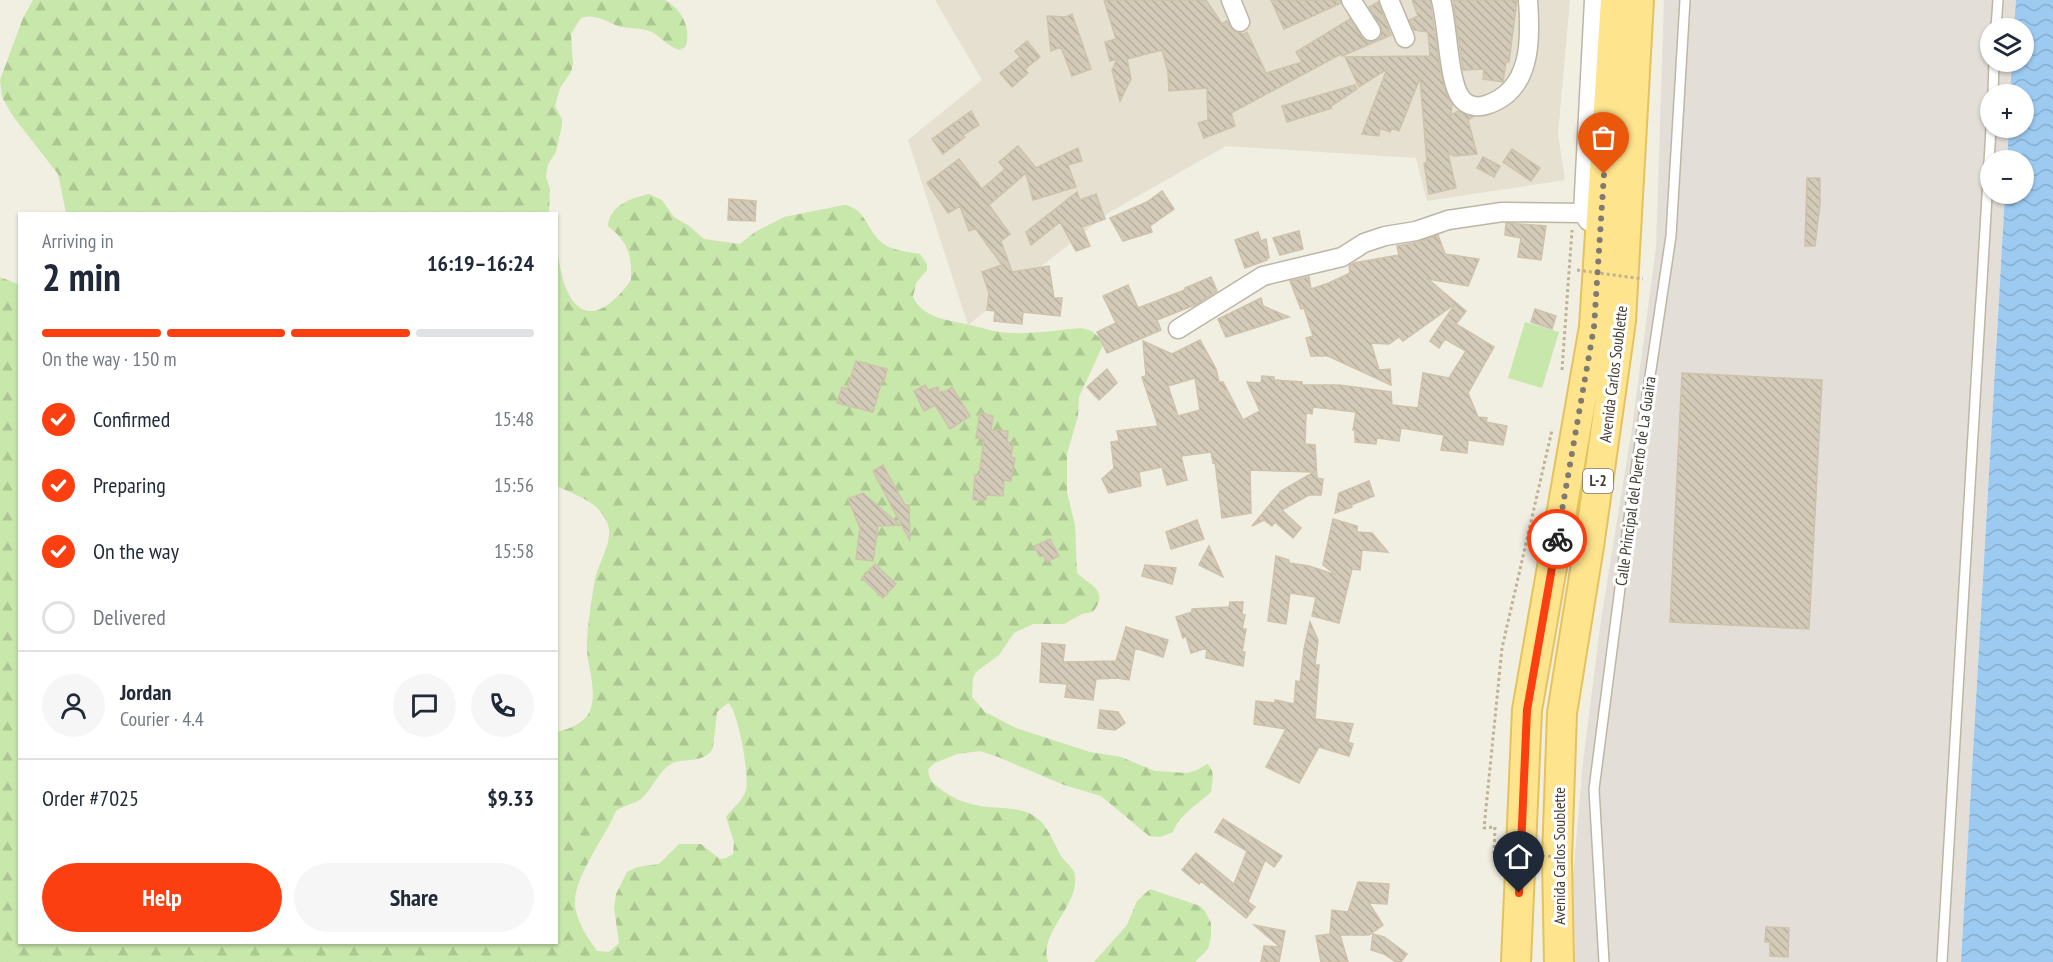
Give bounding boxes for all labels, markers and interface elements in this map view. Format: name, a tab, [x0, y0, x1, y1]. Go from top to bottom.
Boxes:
map controls	[1980, 18, 2034, 204]
button: layers	[1980, 18, 2034, 72]
button: +	[1980, 84, 2034, 138]
pin	[1578, 112, 1629, 174]
icon: bag	[1587, 121, 1620, 154]
button: −	[1980, 150, 2034, 204]
text: Arriving in	[42, 228, 114, 254]
text: 16:19–16:24	[427, 249, 534, 277]
text: 2 min	[42, 251, 121, 302]
street label: Avenida Carlos Soublette	[1595, 304, 1631, 444]
text: On the way · 150 m	[42, 346, 177, 372]
street label: Calle Principal del Puerto de La Guaira	[1610, 375, 1660, 587]
icon: check	[42, 403, 75, 436]
text: Confirmed	[93, 405, 170, 433]
text: 15:48	[494, 406, 534, 432]
icon: check	[42, 469, 75, 502]
road number: L-2	[1583, 469, 1613, 493]
text: Preparing	[93, 471, 166, 499]
text: 15:56	[494, 472, 534, 498]
courier	[1527, 509, 1587, 569]
icon: bike	[1541, 523, 1574, 556]
icon: check	[42, 535, 75, 568]
text: On the way	[93, 537, 179, 565]
text: 15:58	[494, 538, 534, 564]
text: Delivered	[93, 603, 166, 631]
button: person	[42, 674, 105, 737]
button: chat	[393, 674, 456, 737]
button: phone	[471, 674, 534, 737]
text: Jordan	[120, 678, 171, 706]
text: Courier · 4.4	[120, 706, 204, 732]
text: Order #7025	[42, 784, 139, 812]
text: $9.33	[487, 784, 534, 812]
street label: Avenida Carlos Soublette	[1549, 787, 1569, 925]
pin	[1493, 831, 1544, 893]
icon: home	[1502, 840, 1535, 873]
button: Help	[42, 863, 282, 932]
button: Share	[294, 863, 534, 932]

